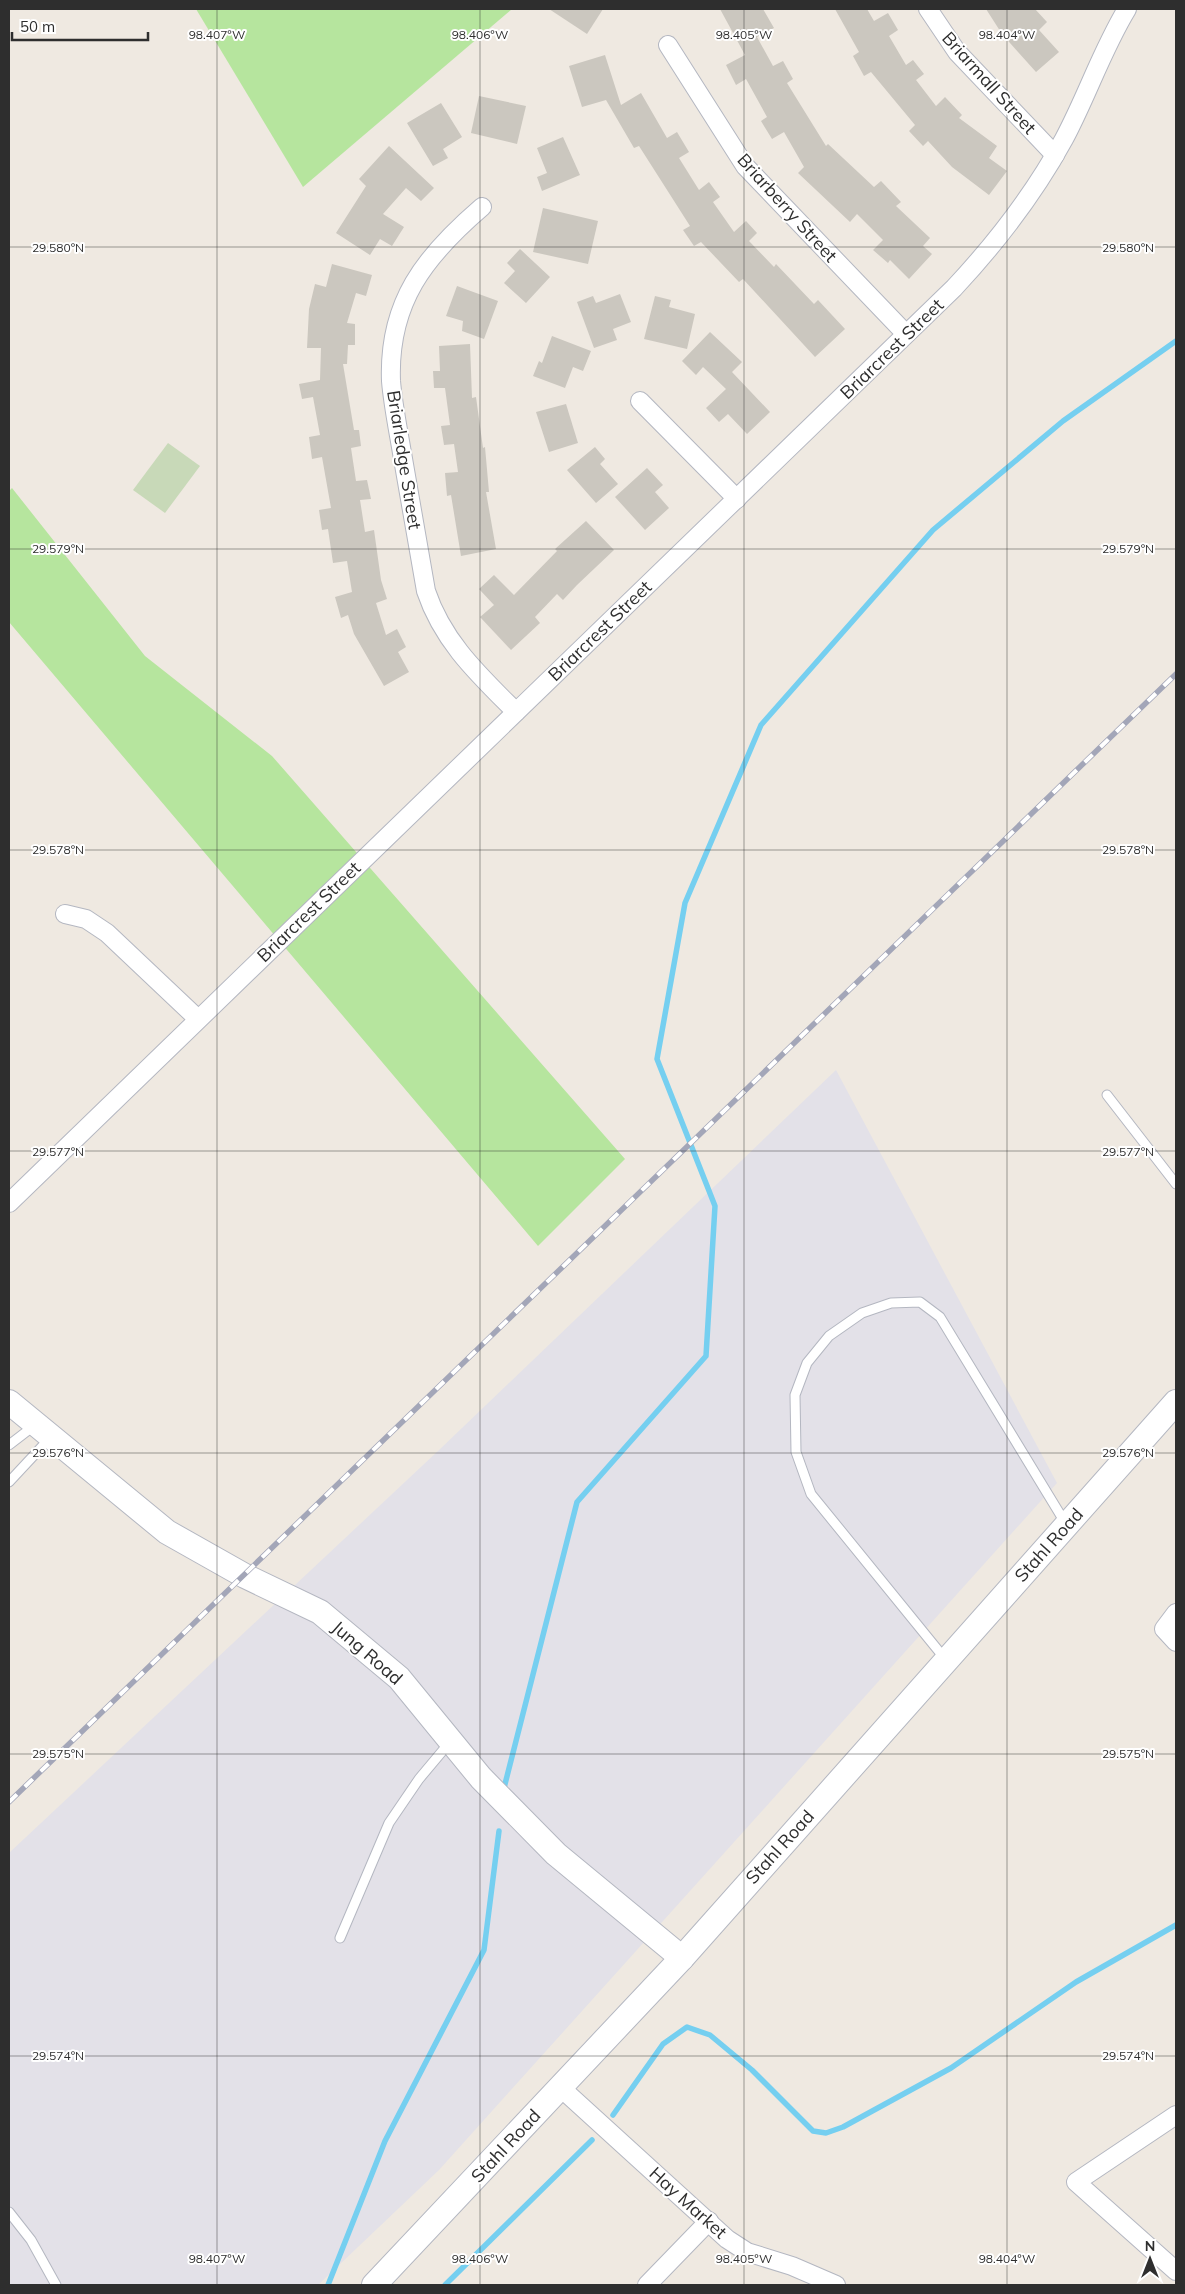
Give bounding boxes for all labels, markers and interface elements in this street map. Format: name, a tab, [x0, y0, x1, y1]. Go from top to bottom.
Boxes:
scale bar	[12, 10, 149, 42]
text: 50 m	[20, 17, 55, 36]
text: 98.407°W	[189, 27, 245, 42]
text: 98.406°W	[452, 27, 508, 42]
text: 98.405°W	[716, 27, 772, 42]
street label: Briarmall Street	[937, 27, 1041, 139]
text: 98.404°W	[979, 27, 1035, 42]
street label: Briarberry Street	[732, 148, 842, 267]
text: 29.580°N	[32, 240, 84, 255]
text: 29.580°N	[1102, 240, 1154, 255]
street label: Briarcrest Street	[835, 293, 948, 404]
street label: Briarledge Street	[382, 389, 427, 531]
text: 29.579°N	[32, 541, 84, 556]
text: 29.579°N	[1102, 541, 1154, 556]
street label: Briarcrest Street	[543, 575, 656, 686]
text: 29.578°N	[32, 842, 84, 857]
text: 29.578°N	[1102, 842, 1154, 857]
street label: Briarcrest Street	[252, 856, 365, 967]
text: 29.577°N	[32, 1144, 84, 1159]
text: 29.577°N	[1102, 1144, 1154, 1159]
text: 29.576°N	[32, 1445, 84, 1460]
text: 29.576°N	[1102, 1445, 1154, 1460]
street label: Stahl Road	[1009, 1503, 1088, 1587]
street label: Jung Road	[327, 1616, 408, 1690]
text: 29.575°N	[32, 1746, 84, 1761]
text: 29.575°N	[1102, 1746, 1154, 1761]
street label: Stahl Road	[740, 1805, 819, 1889]
text: 29.574°N	[32, 2048, 84, 2063]
text: 29.574°N	[1102, 2048, 1154, 2063]
street label: Stahl Road	[466, 2104, 545, 2187]
street label: Hay Market	[645, 2162, 732, 2244]
north arrow	[1125, 2234, 1175, 2284]
text: N	[1145, 2237, 1155, 2255]
text: 98.407°W	[189, 2251, 245, 2266]
text: 98.406°W	[452, 2251, 508, 2266]
text: 98.405°W	[716, 2251, 772, 2266]
text: 98.404°W	[979, 2251, 1035, 2266]

